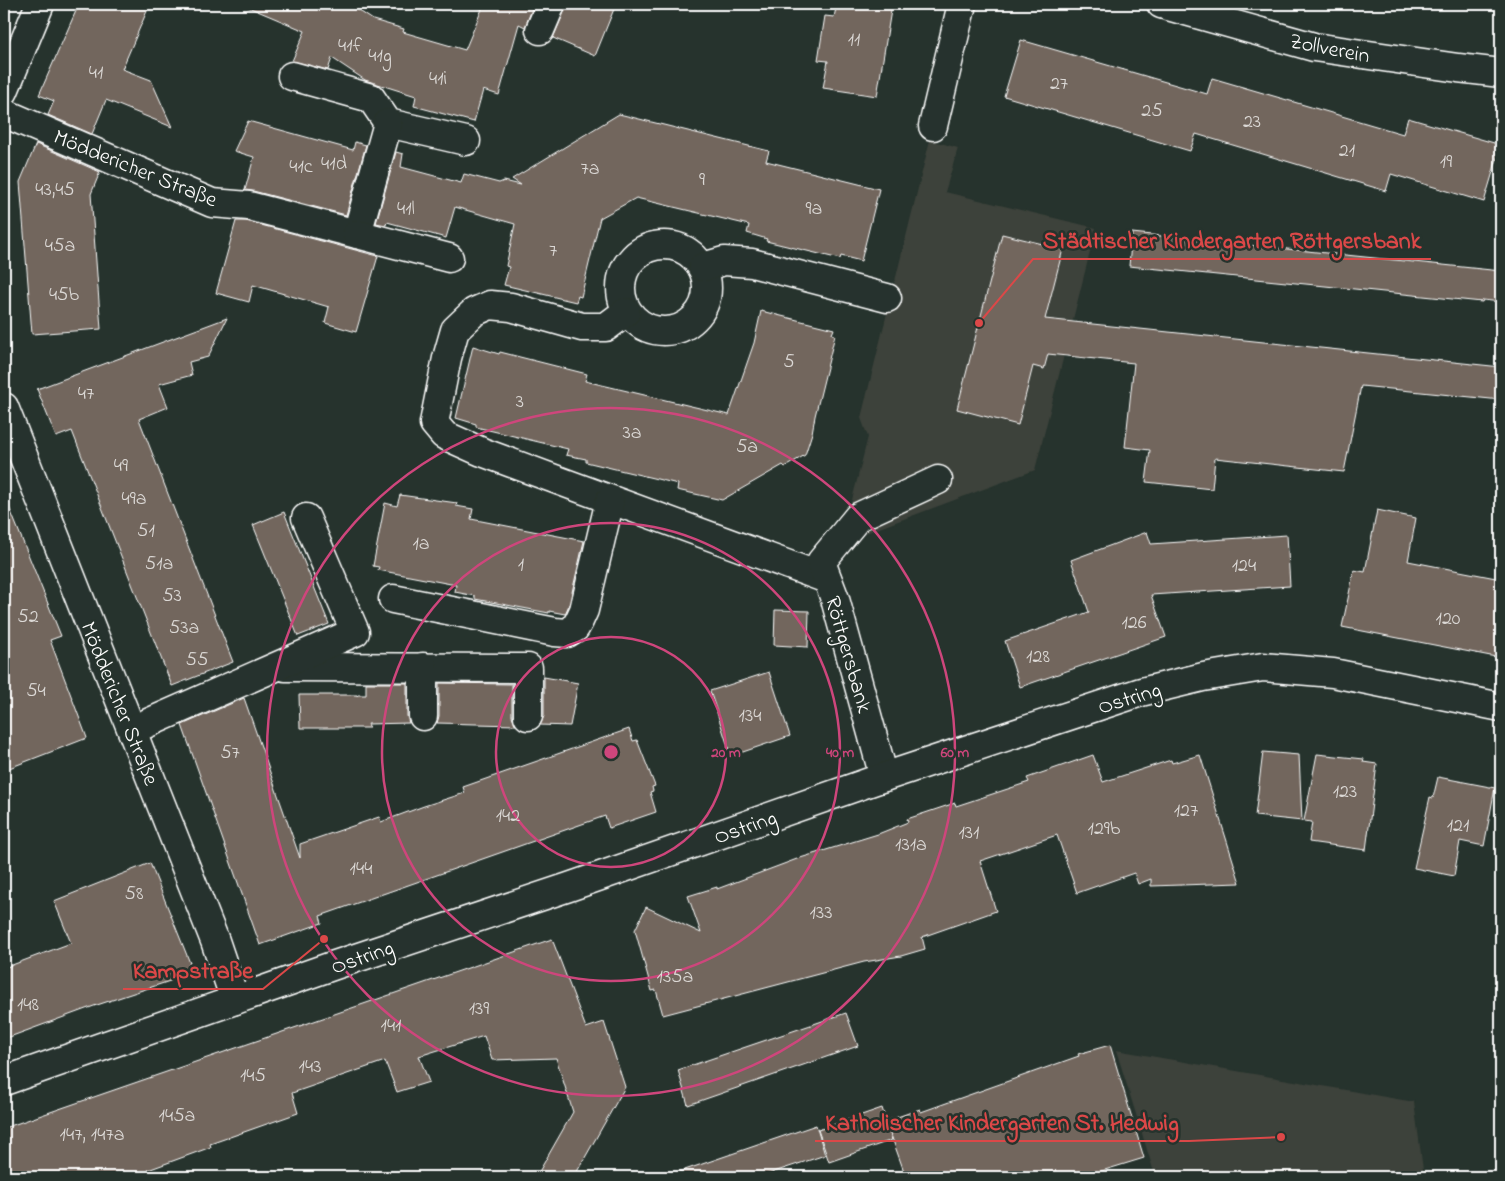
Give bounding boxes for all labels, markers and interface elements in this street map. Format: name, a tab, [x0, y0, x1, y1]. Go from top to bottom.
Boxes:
house number: 11	[848, 26, 860, 55]
street label: Zollverein	[1287, 26, 1372, 73]
house number: 41f	[338, 32, 363, 61]
house number: 41g	[368, 42, 392, 72]
house number: 41	[89, 59, 103, 88]
house number: 41i	[429, 65, 447, 94]
house number: 27	[1050, 70, 1068, 99]
house number: 25	[1141, 97, 1163, 126]
house number: 23	[1243, 108, 1261, 137]
street label: Möddericher Straße	[48, 122, 222, 217]
house number: 21	[1339, 137, 1355, 166]
house number: 19	[1440, 148, 1452, 177]
house number: 41d	[321, 150, 347, 179]
house number: 41c	[289, 153, 313, 182]
house number: 7a	[580, 155, 600, 184]
house number: 9	[699, 166, 705, 195]
house number: 43,45	[35, 176, 75, 205]
house number: 41l	[397, 195, 415, 224]
house number: 9a	[806, 195, 822, 224]
callout: Städtischer Kindergarten Röttgersbank	[1033, 220, 1431, 259]
text: Städtischer Kindergarten Röttgersbank	[1043, 225, 1422, 261]
house number: 45a	[45, 232, 75, 261]
house number: 7	[549, 237, 557, 266]
house number: 45b	[49, 281, 80, 310]
house number: 5	[783, 348, 795, 377]
house number: 47	[78, 380, 94, 409]
house number: 3	[516, 388, 524, 417]
house number: 3a	[622, 419, 642, 448]
house number: 5a	[736, 433, 758, 462]
house number: 49	[114, 452, 128, 481]
house number: 49a	[121, 485, 147, 514]
house number: 51	[137, 517, 155, 546]
house number: 1a	[412, 530, 430, 559]
house number: 51a	[145, 550, 173, 579]
house number: 1	[518, 551, 524, 580]
house number: 124	[1232, 552, 1256, 581]
house number: 53	[162, 582, 182, 611]
street label: Röttgersbank	[814, 593, 879, 718]
house number: 52	[17, 603, 39, 632]
house number: 120	[1436, 605, 1461, 634]
house number: 126	[1121, 609, 1147, 638]
house number: 53a	[169, 614, 199, 643]
street label: Möddericher Straße	[71, 617, 166, 791]
house number: 128	[1026, 643, 1050, 672]
house number: 55	[186, 646, 208, 675]
street label: Ostring	[1094, 675, 1166, 726]
house number: 54	[26, 677, 46, 706]
house number: 134	[739, 702, 761, 731]
house number: 57	[220, 739, 240, 768]
text: 20 m	[710, 742, 741, 764]
text: 40 m	[825, 742, 854, 764]
text: 60 m	[940, 742, 970, 764]
centre of rings	[602, 743, 620, 761]
house number: 123	[1333, 778, 1357, 807]
house number: 127	[1174, 797, 1198, 826]
house number: 142	[496, 802, 520, 831]
street label: Ostring	[710, 803, 782, 855]
house number: 121	[1447, 812, 1469, 841]
house number: 129b	[1088, 815, 1121, 844]
house number: 131	[959, 819, 979, 848]
house number: 131a	[895, 831, 927, 860]
house number: 144	[350, 855, 372, 884]
house number: 58	[125, 880, 143, 909]
house number: 133	[810, 899, 832, 928]
street label: Ostring	[327, 933, 399, 985]
callout: Kampstraße	[123, 950, 263, 989]
text: Kampstraße	[133, 955, 254, 990]
house number: 135a	[657, 963, 693, 992]
house number: 148	[17, 991, 39, 1020]
house number: 139	[469, 995, 489, 1024]
house number: 141	[381, 1012, 401, 1041]
house number: 143	[299, 1053, 321, 1082]
house number: 145	[240, 1062, 266, 1091]
house number: 145a	[159, 1102, 195, 1131]
callout: Katholischer Kindergarten St. Hedwig	[815, 1102, 1189, 1141]
text: Katholischer Kindergarten St. Hedwig	[825, 1107, 1179, 1143]
house number: 147, 147a	[60, 1121, 124, 1150]

